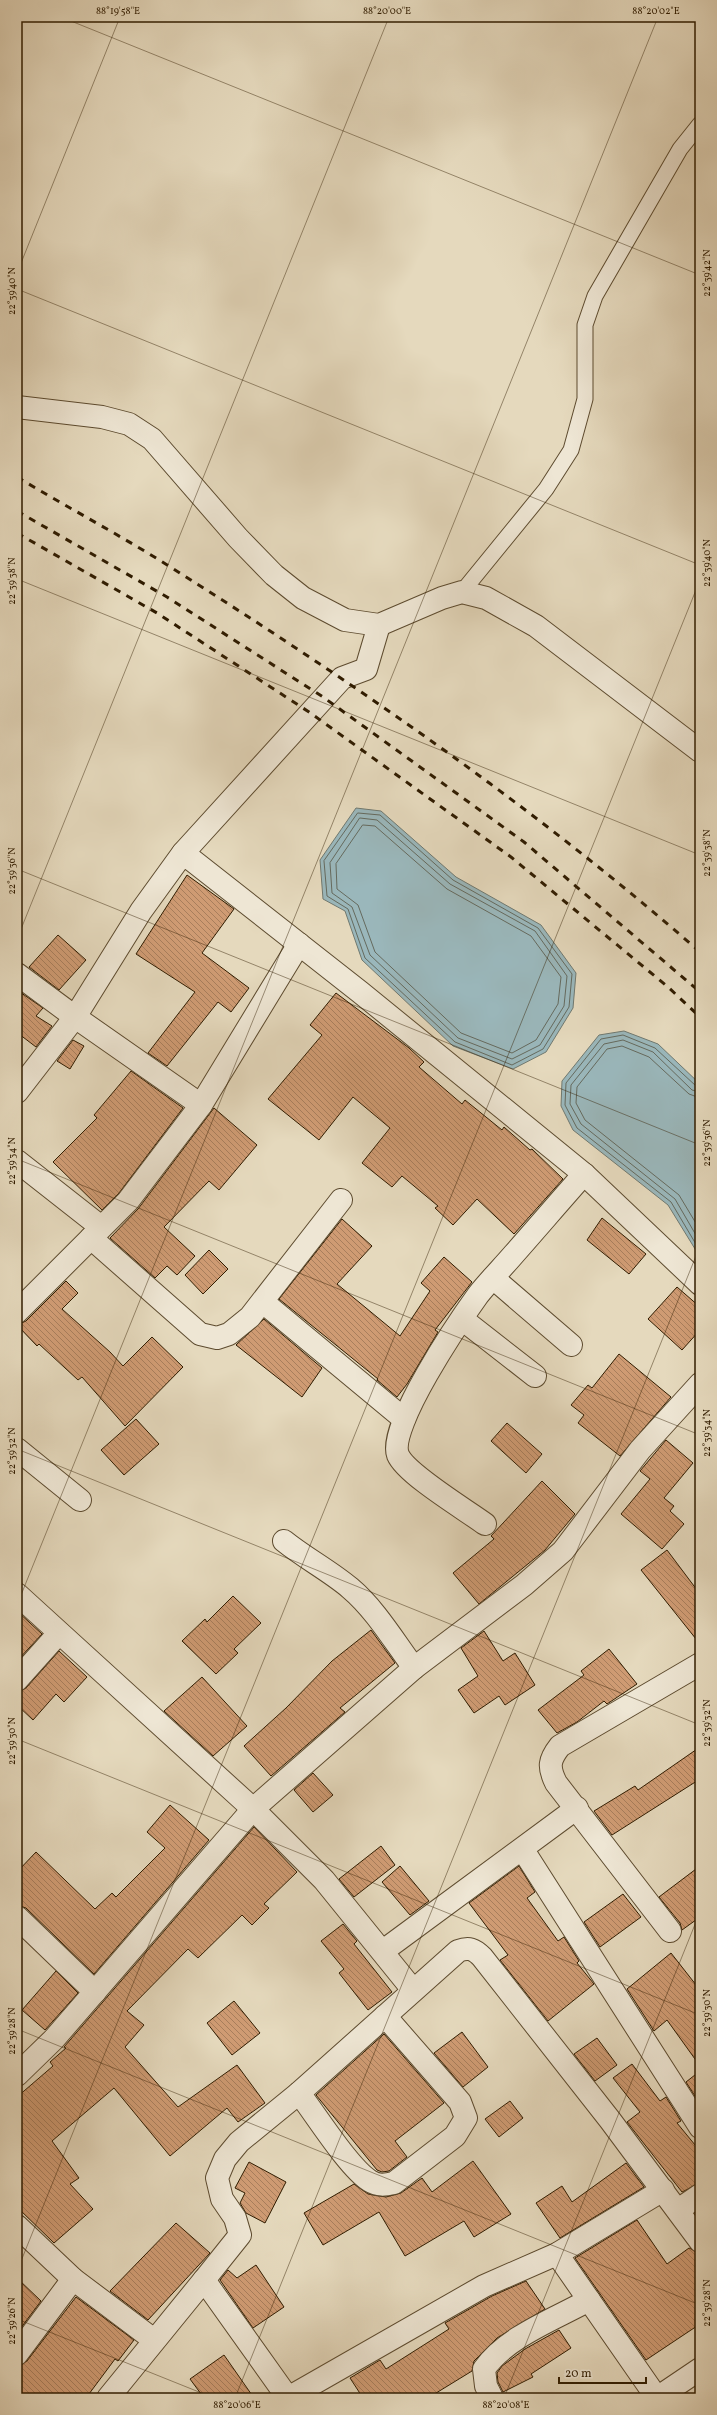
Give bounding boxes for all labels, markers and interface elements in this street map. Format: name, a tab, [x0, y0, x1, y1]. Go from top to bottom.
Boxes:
text: 88°19'58"E	[96, 4, 140, 18]
text: 88°20'00"E	[363, 4, 411, 18]
text: 88°20'02"E	[632, 4, 680, 18]
text: 22°39'42"N	[700, 249, 714, 297]
text: 22°39'40"N	[5, 267, 19, 315]
text: 22°39'40"N	[700, 539, 714, 587]
text: 22°39'38"N	[5, 557, 19, 605]
text: 22°39'38"N	[700, 829, 714, 877]
text: 22°39'36"N	[5, 847, 19, 895]
text: 22°39'36"N	[700, 1119, 714, 1167]
text: 22°39'34"N	[5, 1137, 19, 1185]
text: 22°39'34"N	[700, 1409, 714, 1457]
text: 22°39'32"N	[5, 1427, 19, 1475]
text: 22°39'32"N	[700, 1699, 714, 1747]
text: 22°39'30"N	[5, 1717, 19, 1765]
text: 22°39'30"N	[700, 1989, 714, 2037]
text: 22°39'28"N	[5, 2007, 19, 2055]
text: 22°39'28"N	[700, 2279, 714, 2327]
text: 22°39'26"N	[5, 2297, 19, 2345]
scale bar	[559, 2359, 646, 2385]
text: 20 m	[565, 2366, 592, 2382]
text: 88°20'06"E	[213, 2398, 261, 2412]
text: 88°20'08"E	[482, 2398, 530, 2412]

